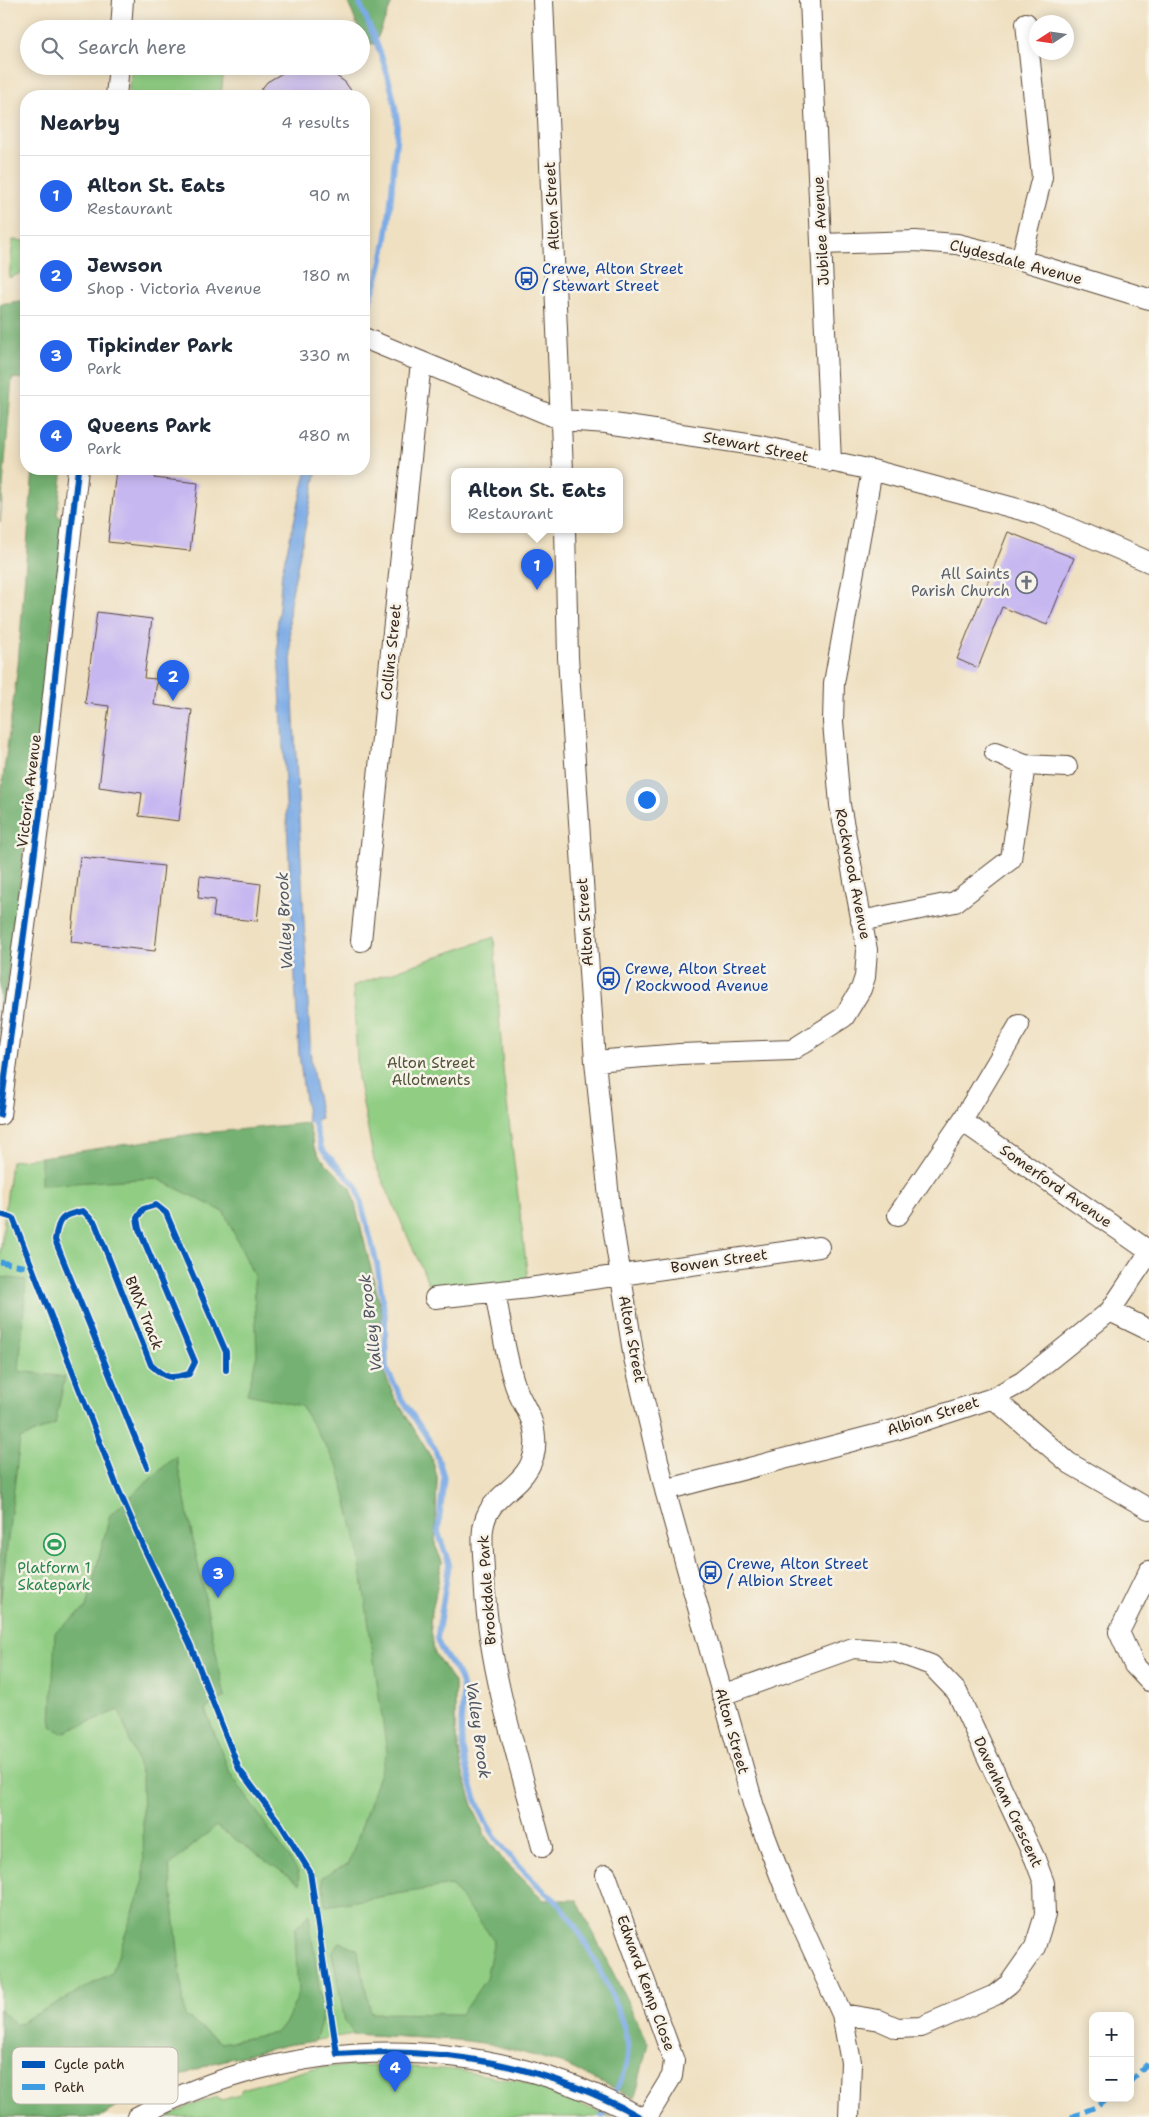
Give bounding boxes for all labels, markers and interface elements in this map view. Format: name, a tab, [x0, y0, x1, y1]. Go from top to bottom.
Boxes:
north arrow	[1029, 15, 1074, 60]
search box	[20, 20, 370, 75]
icon: search	[38, 34, 66, 62]
text: Search here	[78, 35, 187, 60]
text: Nearby	[40, 109, 120, 137]
text: 4 results	[281, 112, 350, 133]
street label: Alton Street	[540, 161, 564, 251]
text: Alton St. Eats	[87, 173, 225, 198]
street label: Jubilee Avenue	[808, 176, 834, 286]
text: 1	[52, 185, 60, 206]
text: 90 m	[309, 185, 350, 206]
text: Restaurant	[87, 198, 173, 219]
street label: Clydesdale Avenue	[948, 235, 1084, 289]
text: Jewson	[87, 253, 163, 278]
place label: Crewe, Alton Street / Stewart Street	[542, 259, 684, 296]
text: 2	[50, 265, 62, 286]
text: 180 m	[302, 265, 350, 286]
bus stop icon: Crewe, Alton Street / Stewart Street	[514, 266, 538, 290]
text: Shop · Victoria Avenue	[87, 278, 262, 299]
text: Tipkinder Park	[87, 333, 233, 358]
text: 3	[50, 345, 62, 366]
text: 330 m	[298, 345, 350, 366]
text: Park	[87, 358, 121, 379]
text: Queens Park	[87, 413, 211, 438]
text: 4	[50, 425, 62, 446]
text: 480 m	[298, 425, 350, 446]
street label: Stewart Street	[702, 427, 810, 467]
text: Park	[87, 438, 121, 459]
popup	[451, 468, 623, 533]
text: Alton St. Eats	[468, 478, 606, 503]
text: Restaurant	[468, 503, 553, 524]
pin: 1	[521, 549, 553, 590]
place label: All Saints Parish Church	[911, 564, 1010, 601]
church icon: All Saints Parish Church	[1014, 571, 1038, 595]
street label: Collins Street	[376, 603, 406, 701]
pin: 2	[157, 660, 189, 701]
street label: Victoria Avenue	[12, 733, 46, 849]
your location	[634, 787, 660, 813]
street label: Rockwood Avenue	[830, 807, 876, 941]
water label: Valley Brook	[271, 871, 298, 971]
street label: Alton Street	[572, 877, 598, 967]
place label: Crewe, Alton Street / Rockwood Avenue	[625, 959, 769, 996]
bus stop icon: Crewe, Alton Street / Rockwood Avenue	[597, 966, 621, 990]
park label: Alton Street Allotments	[387, 1053, 475, 1090]
street label: Somerford Avenue	[996, 1140, 1116, 1232]
street label: Bowen Street	[669, 1244, 769, 1278]
street label: BMX Track	[120, 1273, 168, 1353]
water label: Valley Brook	[354, 1273, 387, 1373]
street label: Alton Street	[614, 1294, 650, 1384]
street label: Albion Street	[884, 1392, 982, 1440]
sports icon: Platform 1 Skatepark	[42, 1533, 66, 1557]
street label: Brookdale Park	[473, 1534, 501, 1646]
place label: Crewe, Alton Street / Albion Street	[727, 1554, 869, 1591]
pin: 3	[202, 1557, 234, 1598]
place label: Platform 1 Skatepark	[17, 1558, 91, 1595]
bus stop icon: Crewe, Alton Street / Albion Street	[699, 1561, 723, 1585]
water label: Valley Brook	[461, 1680, 496, 1780]
street label: Alton Street	[710, 1686, 754, 1776]
street label: Davenham Crescent	[969, 1733, 1047, 1871]
street label: Edward Kemp Close	[612, 1912, 680, 2054]
map controls	[1089, 2012, 1134, 2102]
button: +	[1089, 2012, 1134, 2057]
legend	[12, 2047, 178, 2104]
pin: 4	[379, 2051, 411, 2092]
text: Cycle path	[54, 2055, 125, 2073]
button: −	[1089, 2057, 1134, 2102]
text: Path	[54, 2078, 85, 2096]

